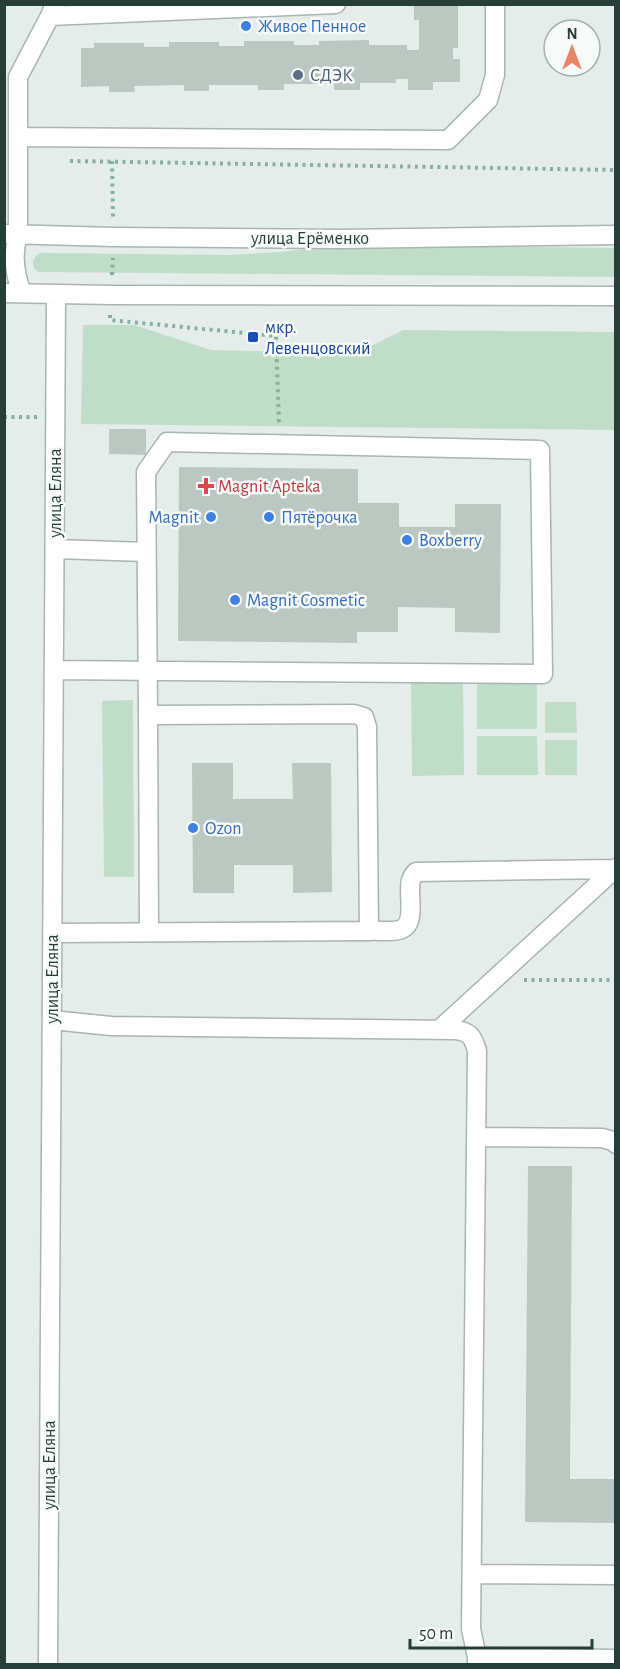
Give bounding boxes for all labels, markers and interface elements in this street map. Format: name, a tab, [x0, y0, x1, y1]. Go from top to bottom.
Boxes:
place label: Живое Пенное	[258, 18, 366, 36]
north arrow	[542, 18, 602, 78]
marker: Живое Пенное	[239, 19, 253, 33]
text: N	[566, 26, 578, 42]
place label: СДЭК	[310, 67, 353, 85]
marker: СДЭК	[291, 68, 305, 82]
street label: улица Ерёменко	[250, 230, 369, 248]
place label: мкр. Левенцовский	[265, 319, 371, 358]
marker: мкр. Левенцовский	[246, 330, 260, 344]
street label: улица Еляна	[47, 448, 65, 539]
place label: Magnit Apteka	[218, 478, 321, 496]
marker: Magnit Apteka	[199, 479, 213, 493]
place label: Magnit	[149, 509, 199, 527]
place label: Пятёрочка	[281, 509, 358, 527]
marker: Magnit	[204, 510, 218, 524]
marker: Пятёрочка	[262, 510, 276, 524]
place label: Boxberry	[419, 532, 482, 550]
marker: Boxberry	[400, 533, 414, 547]
place label: Magnit Cosmetic	[247, 592, 365, 610]
marker: Magnit Cosmetic	[228, 593, 242, 607]
place label: Ozon	[205, 820, 242, 838]
marker: Ozon	[186, 821, 200, 835]
street label: улица Еляна	[44, 934, 62, 1025]
street label: улица Еляна	[41, 1420, 59, 1511]
scale bar	[410, 1612, 592, 1650]
text: 50 m	[419, 1625, 453, 1643]

